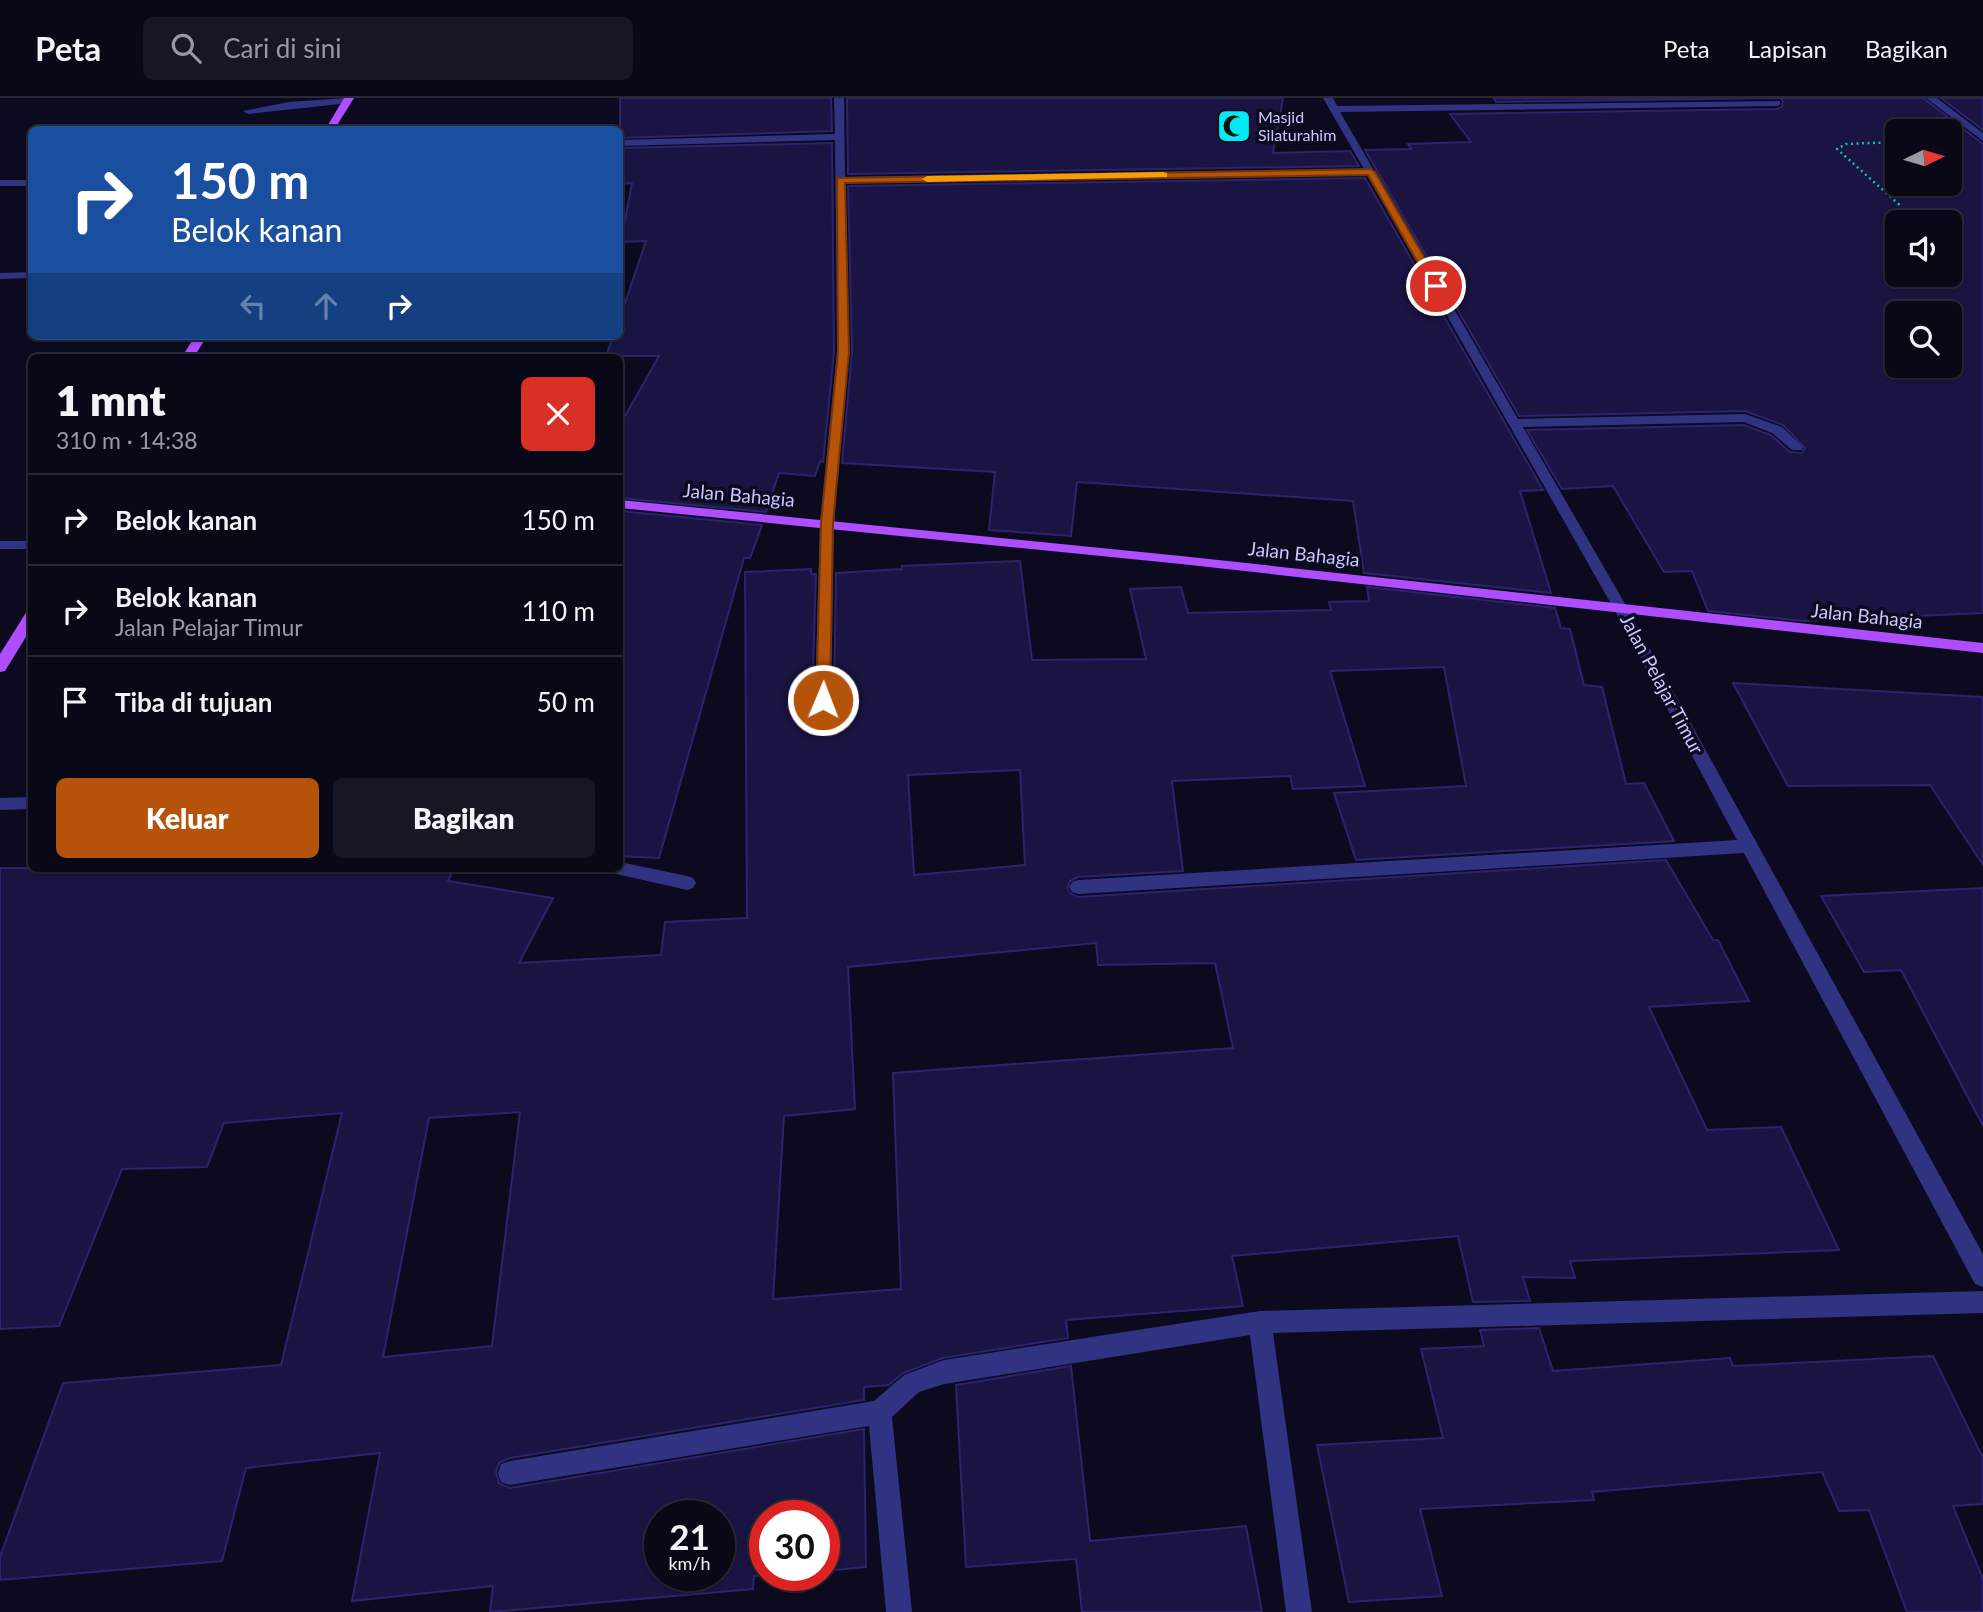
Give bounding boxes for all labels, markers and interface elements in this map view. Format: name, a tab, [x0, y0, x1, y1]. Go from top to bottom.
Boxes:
search box	[143, 17, 633, 80]
text: Peta	[35, 28, 101, 68]
icon: search	[167, 29, 205, 67]
text: Cari di sini	[223, 32, 342, 64]
text: Peta	[1663, 34, 1710, 63]
text: Lapisan	[1748, 34, 1827, 63]
text: Bagikan	[1865, 34, 1948, 63]
mosque icon: Masjid Silaturahim	[1215, 107, 1253, 145]
place label: Masjid Silaturahim	[1258, 107, 1336, 144]
north arrow	[1885, 119, 1962, 196]
map controls	[1885, 119, 1962, 378]
text: 150 m	[171, 151, 309, 209]
icon: right	[56, 154, 147, 245]
text: Belok kanan	[171, 210, 342, 249]
button: sound	[1885, 210, 1962, 287]
pin	[1406, 256, 1466, 316]
icon: arrive	[1417, 267, 1455, 305]
icon: left	[234, 287, 272, 325]
icon: ahead	[307, 287, 345, 325]
icon: right	[380, 287, 418, 325]
button: search	[1885, 301, 1962, 378]
text: 1 mnt	[56, 375, 166, 425]
button: close	[521, 377, 595, 451]
text: 310 m · 14:38	[56, 426, 198, 454]
street label: Jalan Bahagia	[682, 478, 796, 511]
icon: right	[56, 501, 94, 539]
text: Belok kanan	[115, 504, 257, 536]
text: 150 m	[522, 504, 595, 536]
street label: Jalan Bahagia	[1247, 536, 1361, 571]
text: Belok kanan	[115, 581, 257, 613]
icon: right	[56, 592, 94, 630]
text: 110 m	[522, 595, 595, 627]
street label: Jalan Bahagia	[1810, 598, 1924, 633]
street label: Jalan Pelajar Timur	[1616, 610, 1709, 758]
text: Jalan Pelajar Timur	[115, 613, 303, 641]
position arrow	[786, 663, 860, 737]
icon: arrive	[56, 683, 94, 721]
text: Tiba di tujuan	[115, 686, 273, 718]
text: 50 m	[537, 686, 595, 718]
button: Keluar	[56, 778, 319, 858]
button: Bagikan	[333, 778, 595, 858]
speed limit sign: 30	[749, 1500, 840, 1591]
text: 21	[669, 1515, 710, 1557]
text: km/h	[668, 1552, 711, 1574]

